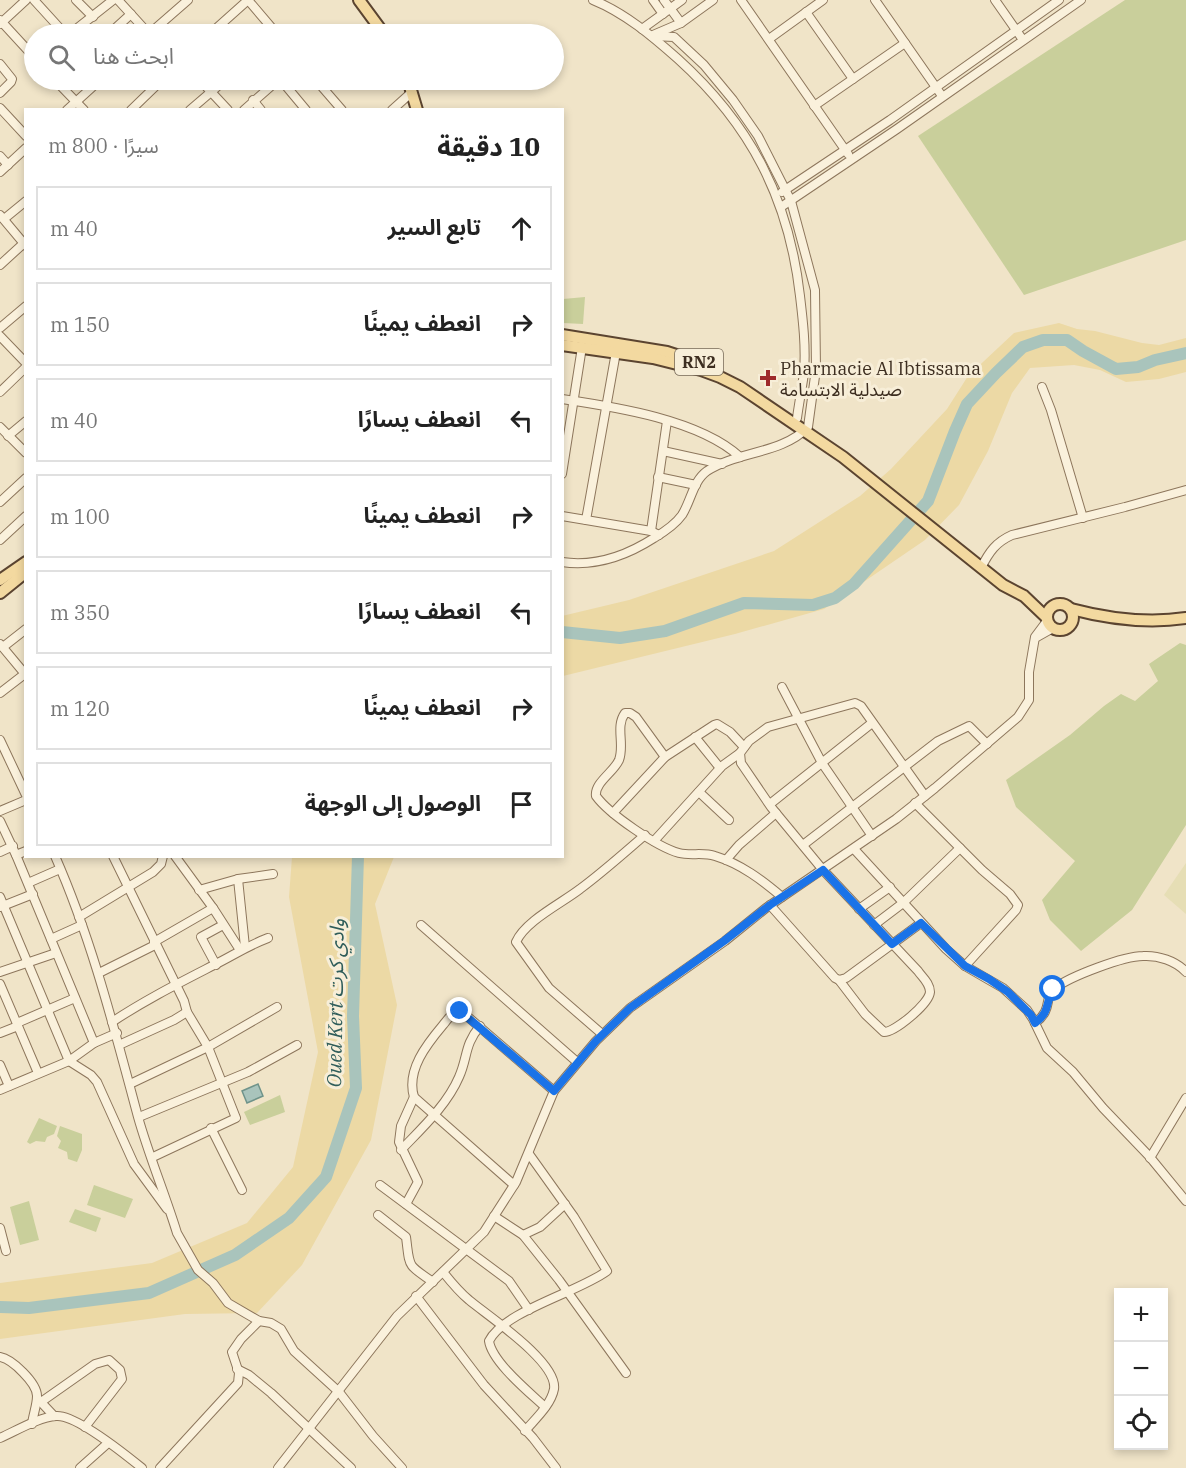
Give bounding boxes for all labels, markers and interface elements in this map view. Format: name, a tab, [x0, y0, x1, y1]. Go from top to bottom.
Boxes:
search box	[24, 24, 564, 90]
icon: search	[45, 41, 78, 74]
text: ابحث هنا	[93, 41, 174, 70]
text: 10 دقيقة	[437, 129, 540, 163]
text: سيرًا · 800 m	[48, 132, 159, 159]
text: تابع السير	[388, 212, 481, 241]
icon: ahead	[505, 212, 538, 245]
text: 40 m	[50, 215, 98, 242]
text: انعطف يمينًا	[363, 308, 481, 337]
icon: right	[505, 308, 538, 341]
text: 150 m	[50, 311, 110, 338]
road number: RN2	[675, 349, 723, 375]
place label: Pharmacie Al Ibtissama صيدلية الابتسامة	[780, 357, 981, 401]
marker: Pharmacie Al Ibtissama صيدلية الابتسامة	[761, 371, 775, 385]
text: انعطف يسارًا	[358, 404, 481, 433]
icon: left	[505, 404, 538, 437]
text: 40 m	[50, 407, 98, 434]
text: انعطف يمينًا	[363, 500, 481, 529]
icon: right	[505, 500, 538, 533]
text: 100 m	[50, 503, 110, 530]
text: انعطف يسارًا	[358, 596, 481, 625]
icon: left	[505, 596, 538, 629]
text: 350 m	[50, 599, 110, 626]
text: انعطف يمينًا	[363, 692, 481, 721]
icon: right	[505, 692, 538, 725]
text: 120 m	[50, 695, 110, 722]
text: الوصول إلى الوجهة	[305, 788, 481, 817]
icon: arrive	[505, 788, 538, 821]
water label: Oued Kert وادي كرت	[320, 918, 353, 1088]
route start	[1039, 975, 1065, 1001]
route end	[446, 997, 472, 1023]
map controls	[1114, 1288, 1168, 1450]
button: +	[1114, 1288, 1168, 1342]
button: −	[1114, 1342, 1168, 1396]
button: locate	[1114, 1396, 1168, 1450]

